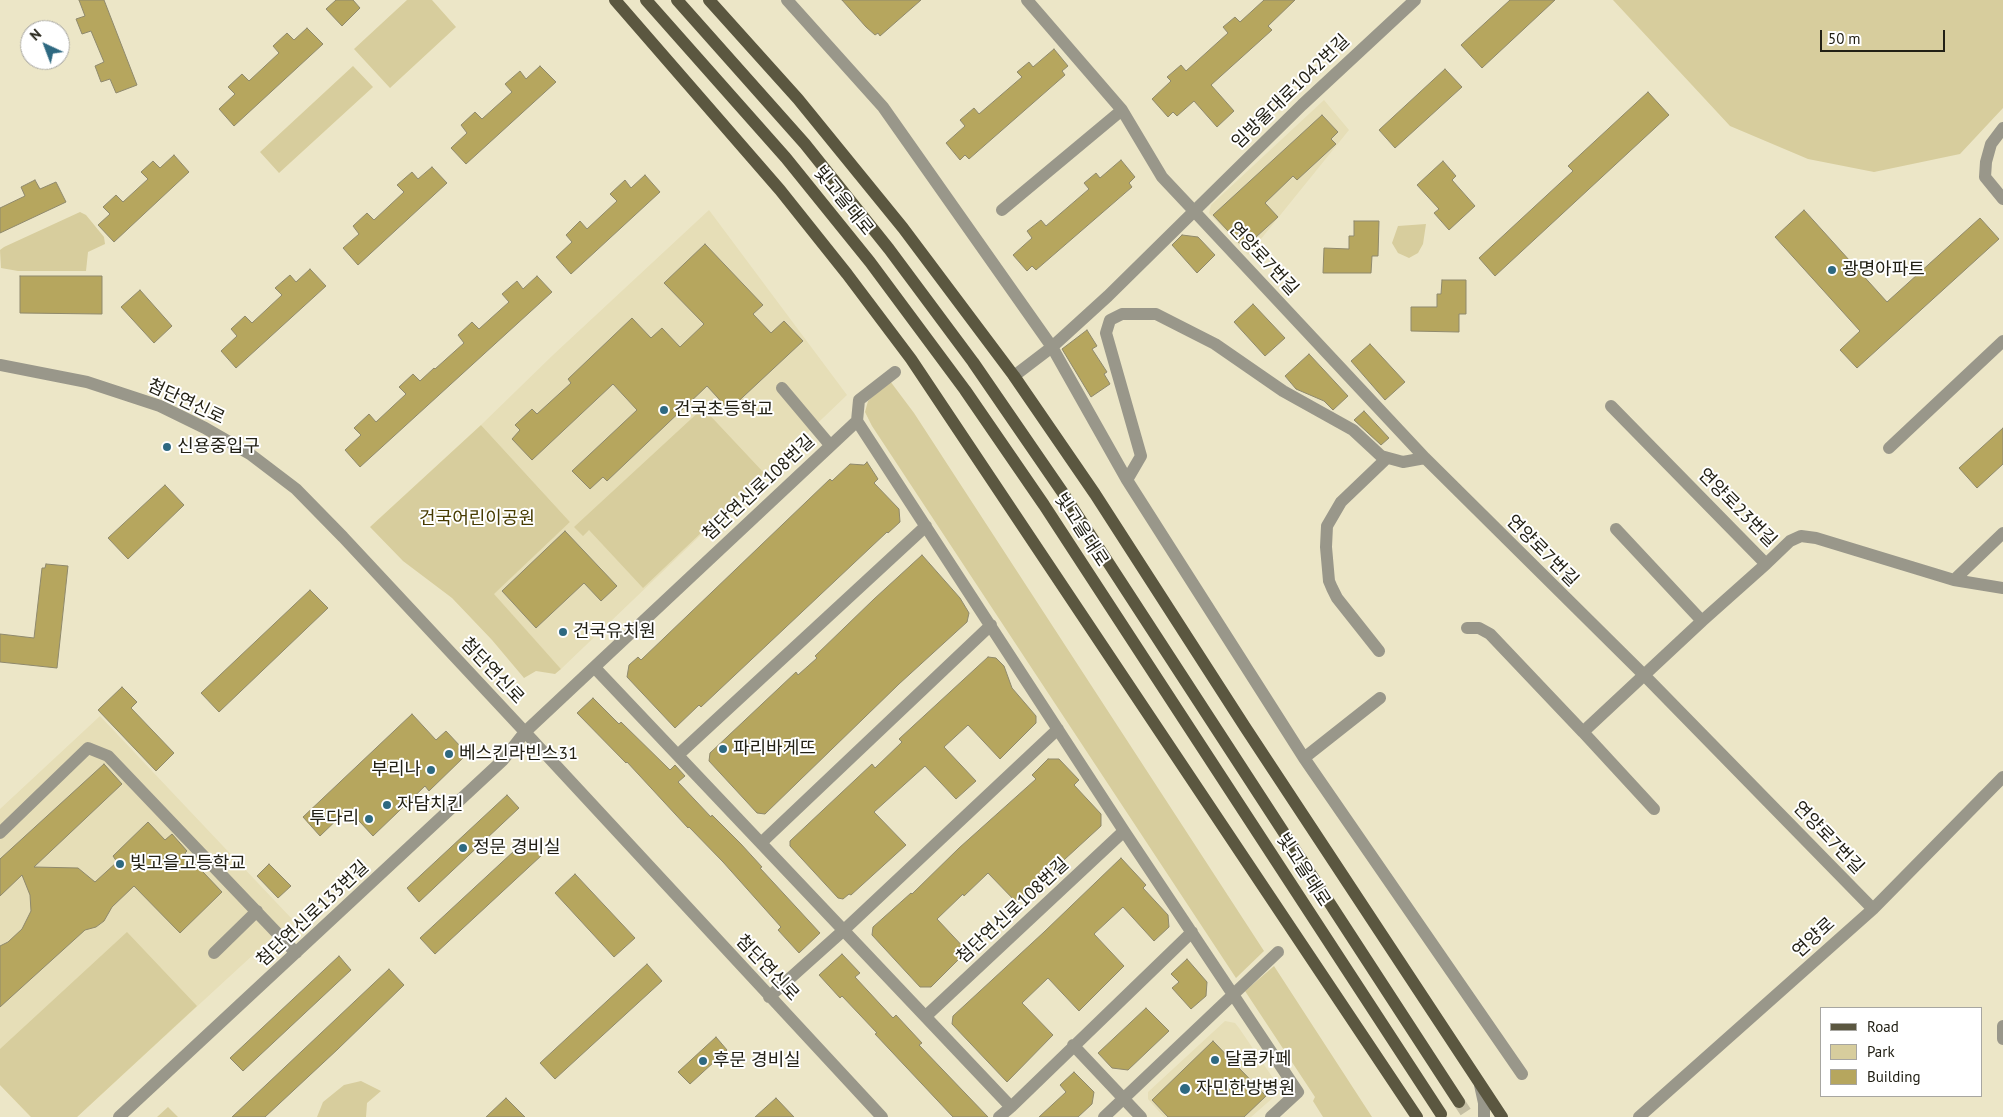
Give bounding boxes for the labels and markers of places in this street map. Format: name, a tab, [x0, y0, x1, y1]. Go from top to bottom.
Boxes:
place label: 광명아파트	[1842, 259, 1925, 281]
marker: 광명아파트	[1826, 264, 1838, 276]
place label: 건국초등학교	[674, 399, 773, 421]
marker: 건국초등학교	[658, 404, 670, 416]
place label: 신용중입구	[177, 436, 260, 458]
marker: 신용중입구	[161, 441, 173, 453]
place label: 건국유치원	[573, 621, 656, 643]
marker: 건국유치원	[557, 626, 569, 638]
place label: 파리바게뜨	[733, 738, 816, 760]
place label: 베스킨라빈스31	[459, 743, 578, 765]
marker: 파리바게뜨	[717, 743, 729, 755]
marker: 베스킨라빈스31	[443, 748, 455, 760]
place label: 부리나	[371, 759, 421, 781]
marker: 부리나	[425, 764, 437, 776]
place label: 자담치킨	[397, 794, 463, 816]
marker: 자담치킨	[381, 799, 393, 811]
place label: 투다리	[309, 808, 359, 830]
marker: 투다리	[363, 813, 375, 825]
place label: 정문 경비실	[473, 837, 561, 859]
marker: 정문 경비실	[457, 842, 469, 854]
place label: 빛고을고등학교	[130, 853, 246, 875]
marker: 빛고을고등학교	[114, 858, 126, 870]
place label: 달콤카페	[1225, 1049, 1291, 1071]
place label: 후문 경비실	[713, 1050, 801, 1072]
marker: 달콤카페	[1209, 1054, 1221, 1066]
marker: 후문 경비실	[697, 1055, 709, 1067]
place label: 자민한방병원	[1196, 1078, 1295, 1100]
marker: 자민한방병원	[1178, 1082, 1192, 1096]

